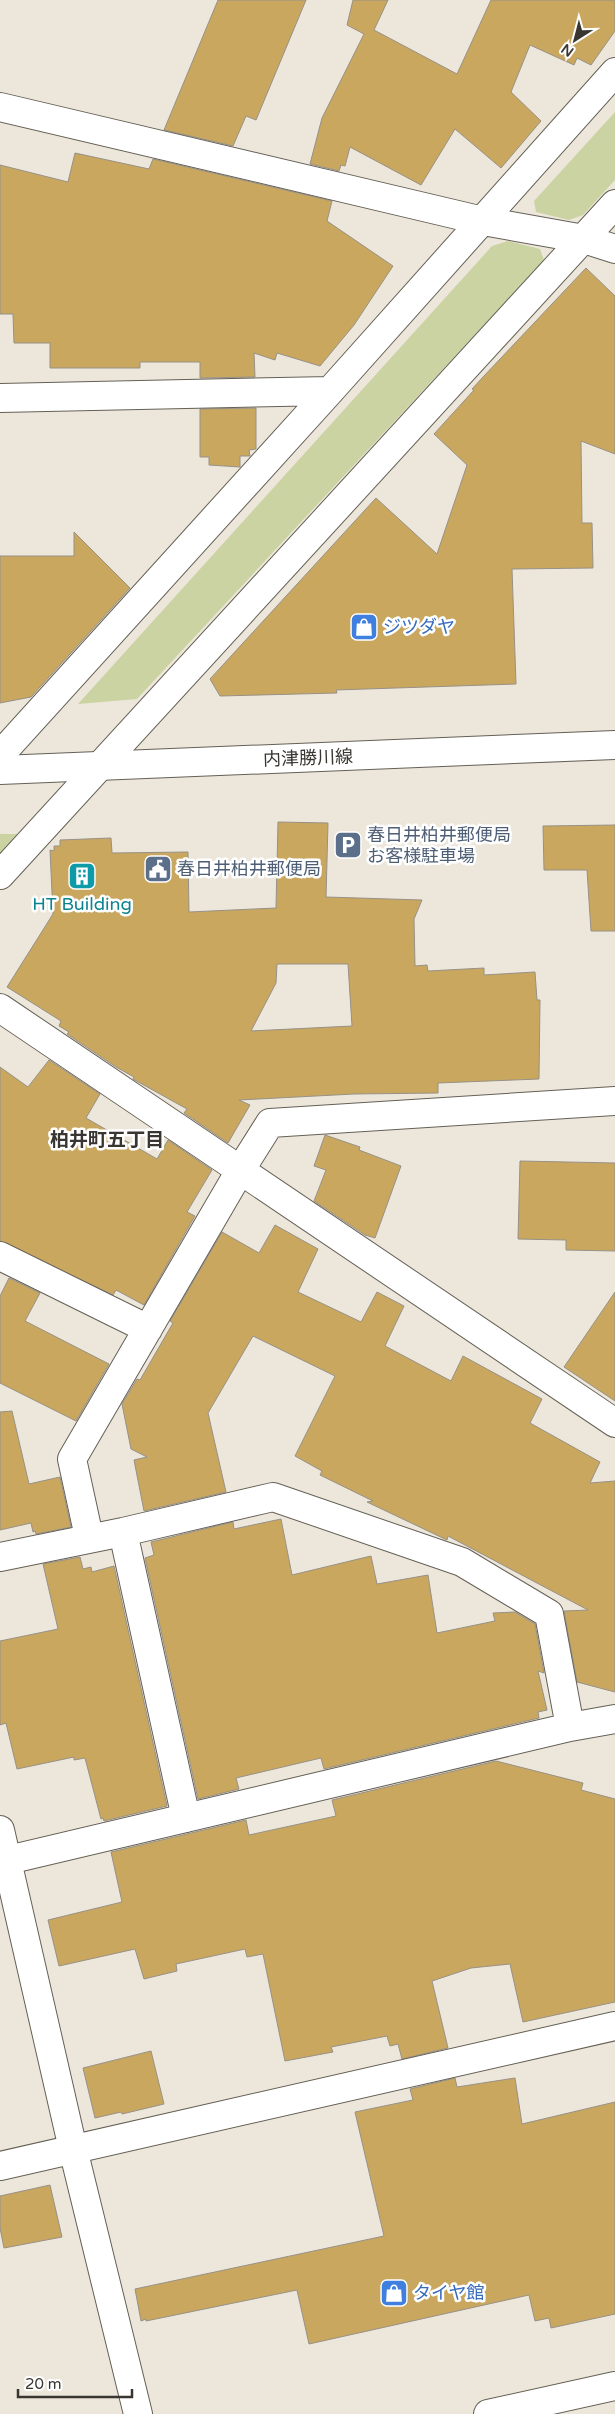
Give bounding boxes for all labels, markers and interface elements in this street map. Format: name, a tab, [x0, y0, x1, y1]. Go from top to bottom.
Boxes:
north arrow	[550, 15, 600, 65]
text: N	[558, 40, 577, 60]
shop icon: ジツダヤ	[349, 612, 379, 642]
place label: ジツダヤ	[383, 616, 455, 638]
street label: 内津勝川線	[263, 745, 353, 771]
place label: 春日井柏井郵便局 お客様駐車場	[367, 824, 511, 867]
parking icon: 春日井柏井郵便局 お客様駐車場	[333, 830, 363, 860]
public building icon: 春日井柏井郵便局	[143, 854, 173, 884]
place label: 春日井柏井郵便局	[177, 858, 321, 880]
building icon: HT Building	[67, 861, 97, 891]
place label: HT Building	[32, 893, 132, 915]
district label: 柏井町五丁目	[50, 1129, 164, 1151]
shop icon: タイヤ館	[379, 2278, 409, 2308]
place label: タイヤ館	[413, 2282, 484, 2304]
scale bar	[18, 2366, 131, 2398]
text: 20 m	[25, 2375, 62, 2393]

